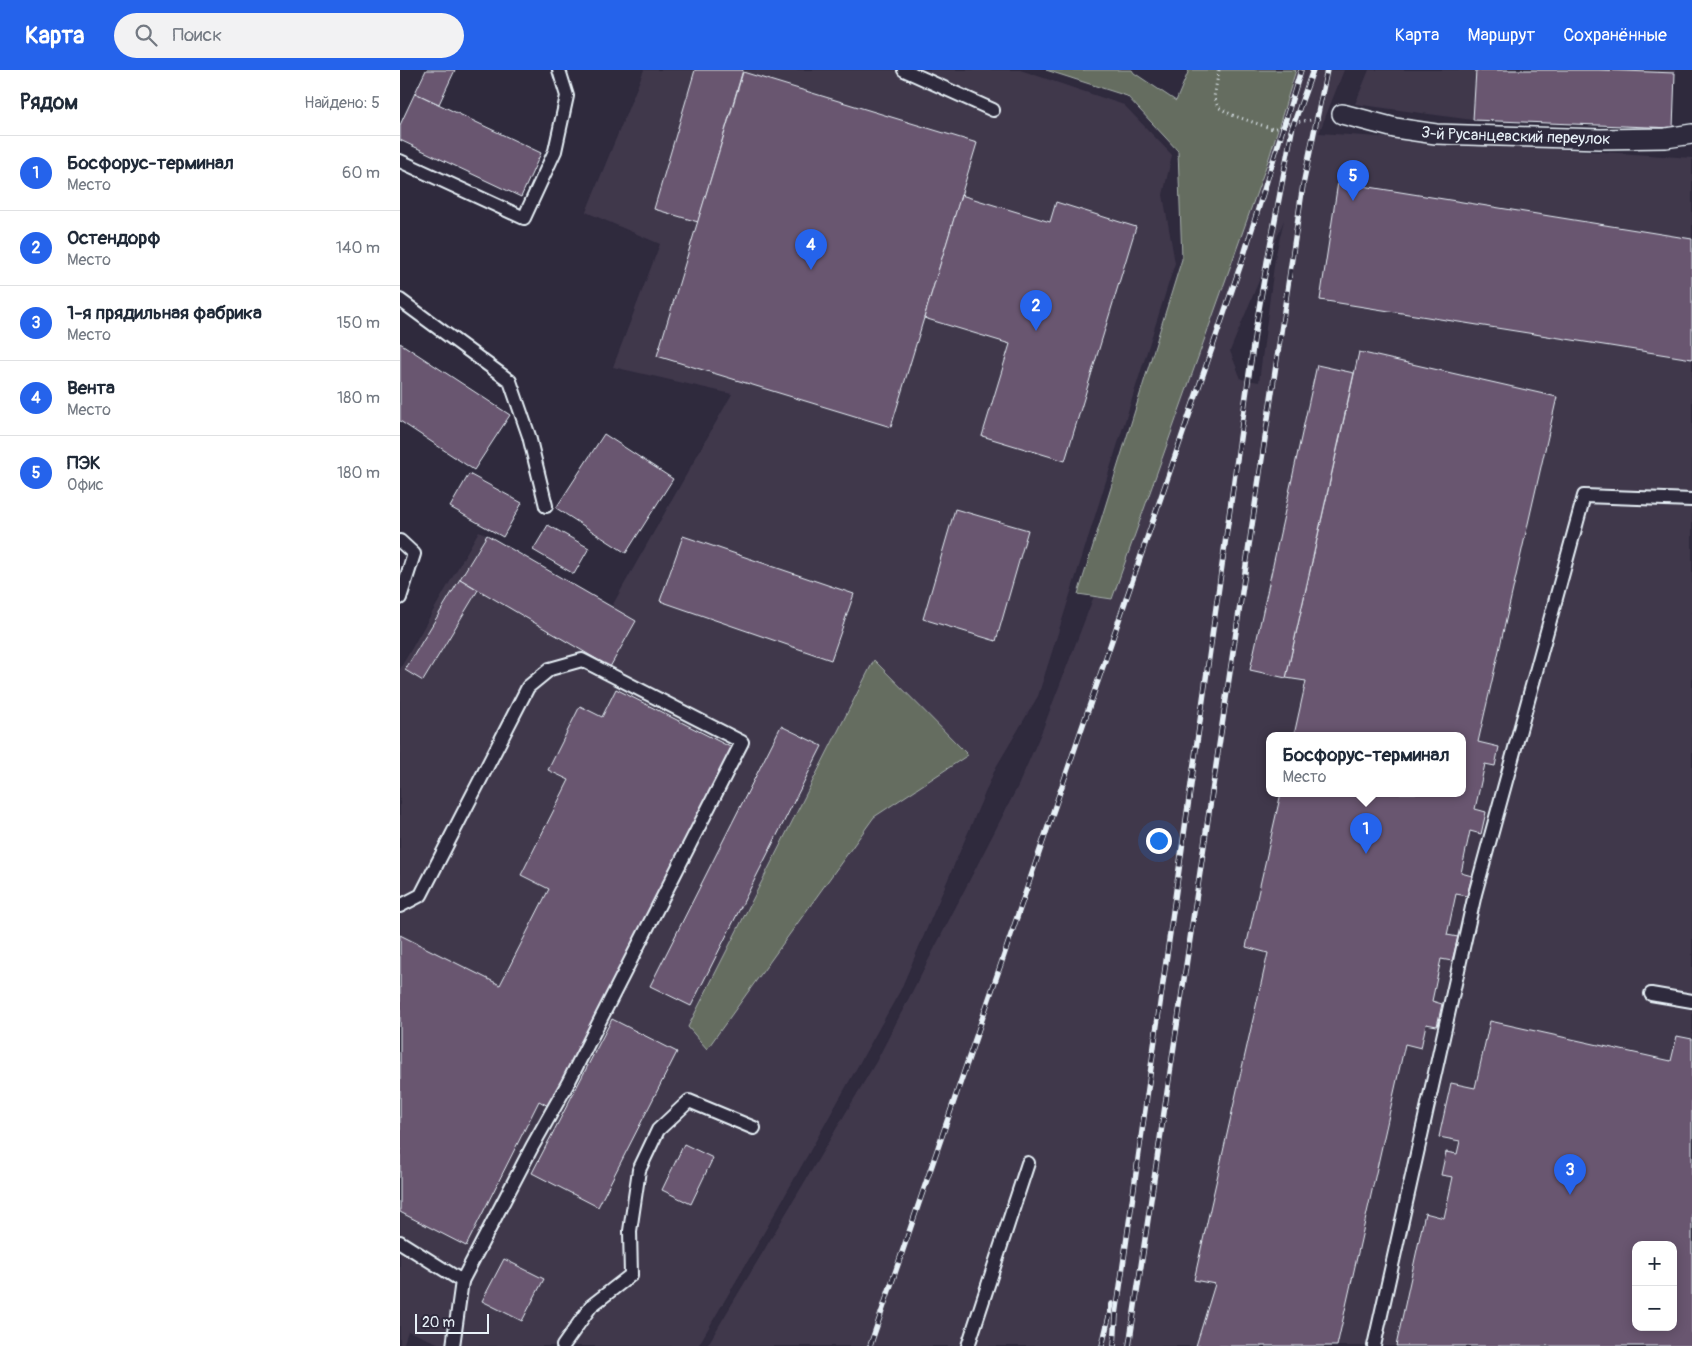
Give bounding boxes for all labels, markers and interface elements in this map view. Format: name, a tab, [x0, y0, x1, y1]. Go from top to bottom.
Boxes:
search box	[114, 13, 464, 58]
text: Карта	[25, 21, 84, 50]
icon: search	[132, 21, 160, 49]
text: Поиск	[172, 23, 222, 47]
text: Карта	[1395, 24, 1439, 47]
text: Маршрут	[1467, 24, 1535, 47]
text: Сохранённые	[1563, 24, 1667, 47]
text: Рядом	[20, 89, 78, 116]
text: Найдено: 5	[304, 93, 380, 113]
street label: 3-й Русанцевский переулок	[1420, 122, 1611, 149]
text: Босфорус-терминал	[67, 151, 234, 175]
pin: 5	[1337, 160, 1369, 201]
text: 1	[33, 163, 39, 183]
text: 60 m	[342, 163, 380, 183]
text: Место	[67, 175, 111, 195]
text: Остендорф	[67, 226, 161, 250]
pin: 4	[795, 229, 827, 270]
text: 2	[32, 238, 40, 258]
text: 140 m	[336, 238, 380, 258]
text: Место	[67, 250, 111, 270]
pin: 2	[1020, 290, 1052, 331]
text: 1-я прядильная фабрика	[67, 301, 262, 325]
text: 3	[32, 313, 40, 333]
text: 150 m	[336, 313, 380, 333]
text: Место	[67, 325, 111, 345]
text: Вента	[67, 376, 115, 400]
text: 4	[31, 388, 41, 408]
text: 180 m	[337, 388, 380, 408]
text: Место	[67, 400, 111, 420]
text: ПЭК	[67, 451, 101, 475]
text: 5	[32, 463, 40, 483]
text: 180 m	[337, 463, 380, 483]
text: Офис	[67, 475, 104, 495]
popup	[1266, 732, 1466, 797]
text: Босфорус-терминал	[1283, 743, 1449, 767]
text: Место	[1283, 767, 1326, 787]
pin: 1	[1350, 813, 1382, 854]
your location	[1146, 828, 1172, 854]
pin: 3	[1554, 1154, 1586, 1195]
map controls	[1632, 1241, 1677, 1331]
button: +	[1632, 1241, 1677, 1286]
button: −	[1632, 1286, 1677, 1331]
scale bar	[415, 1311, 489, 1334]
text: 20 m	[422, 1314, 455, 1331]

